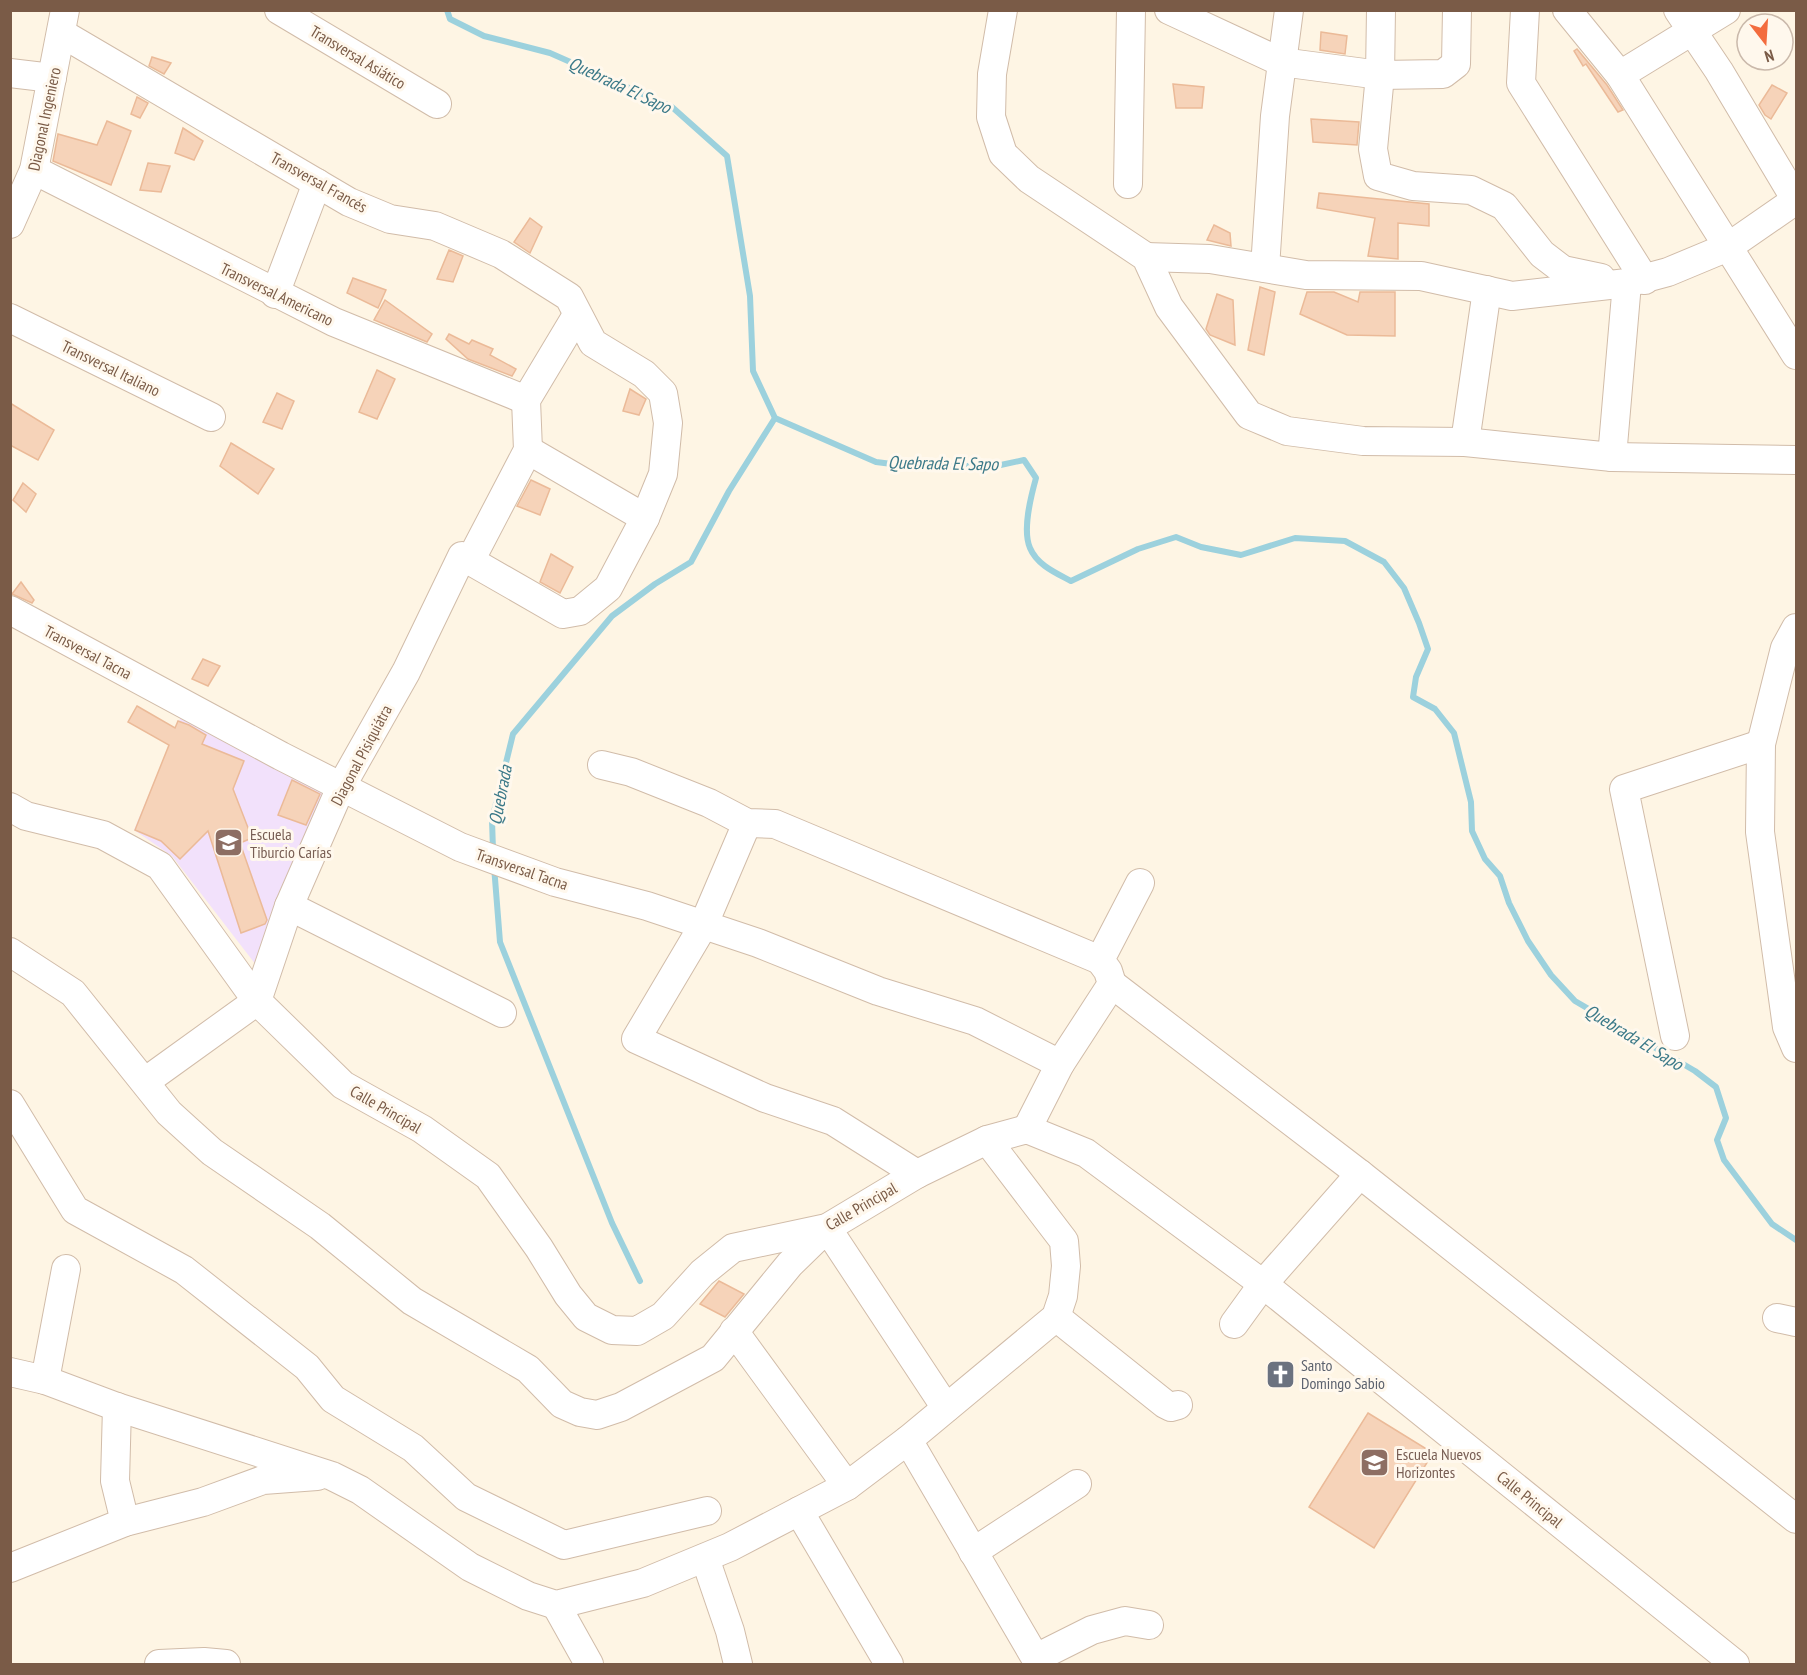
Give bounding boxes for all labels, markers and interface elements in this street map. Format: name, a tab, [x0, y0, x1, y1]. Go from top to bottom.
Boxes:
north arrow	[1735, 12, 1795, 72]
street label: Transversal Asiático	[307, 21, 409, 93]
text: N	[1762, 46, 1776, 67]
water label: Quebrada El Sapo	[565, 51, 676, 119]
street label: Diagonal Ingeniero	[23, 65, 65, 173]
street label: Transversal Francés	[267, 147, 371, 217]
street label: Transversal Americano	[217, 258, 337, 330]
street label: Transversal Italiano	[58, 336, 164, 401]
water label: Quebrada El Sapo	[888, 451, 999, 475]
street label: Transversal Tacna	[41, 621, 135, 683]
street label: Diagonal Pisiquiátra	[326, 701, 396, 809]
water label: Quebrada	[483, 763, 517, 827]
place label: Escuela Tiburcio Carías	[250, 824, 332, 862]
school or university icon: Escuela Tiburcio Carías	[213, 827, 245, 859]
street label: Transversal Tacna	[473, 844, 571, 894]
water label: Quebrada El Sapo	[1581, 999, 1688, 1076]
street label: Calle Principal	[347, 1081, 425, 1138]
street label: Calle Principal	[822, 1177, 900, 1234]
place label: Santo Domingo Sabio	[1301, 1355, 1385, 1393]
church icon: Santo Domingo Sabio	[1264, 1358, 1296, 1390]
place label: Escuela Nuevos Horizontes	[1396, 1444, 1481, 1482]
school or university icon: Escuela Nuevos Horizontes	[1359, 1447, 1391, 1479]
street label: Calle Principal	[1493, 1466, 1567, 1532]

